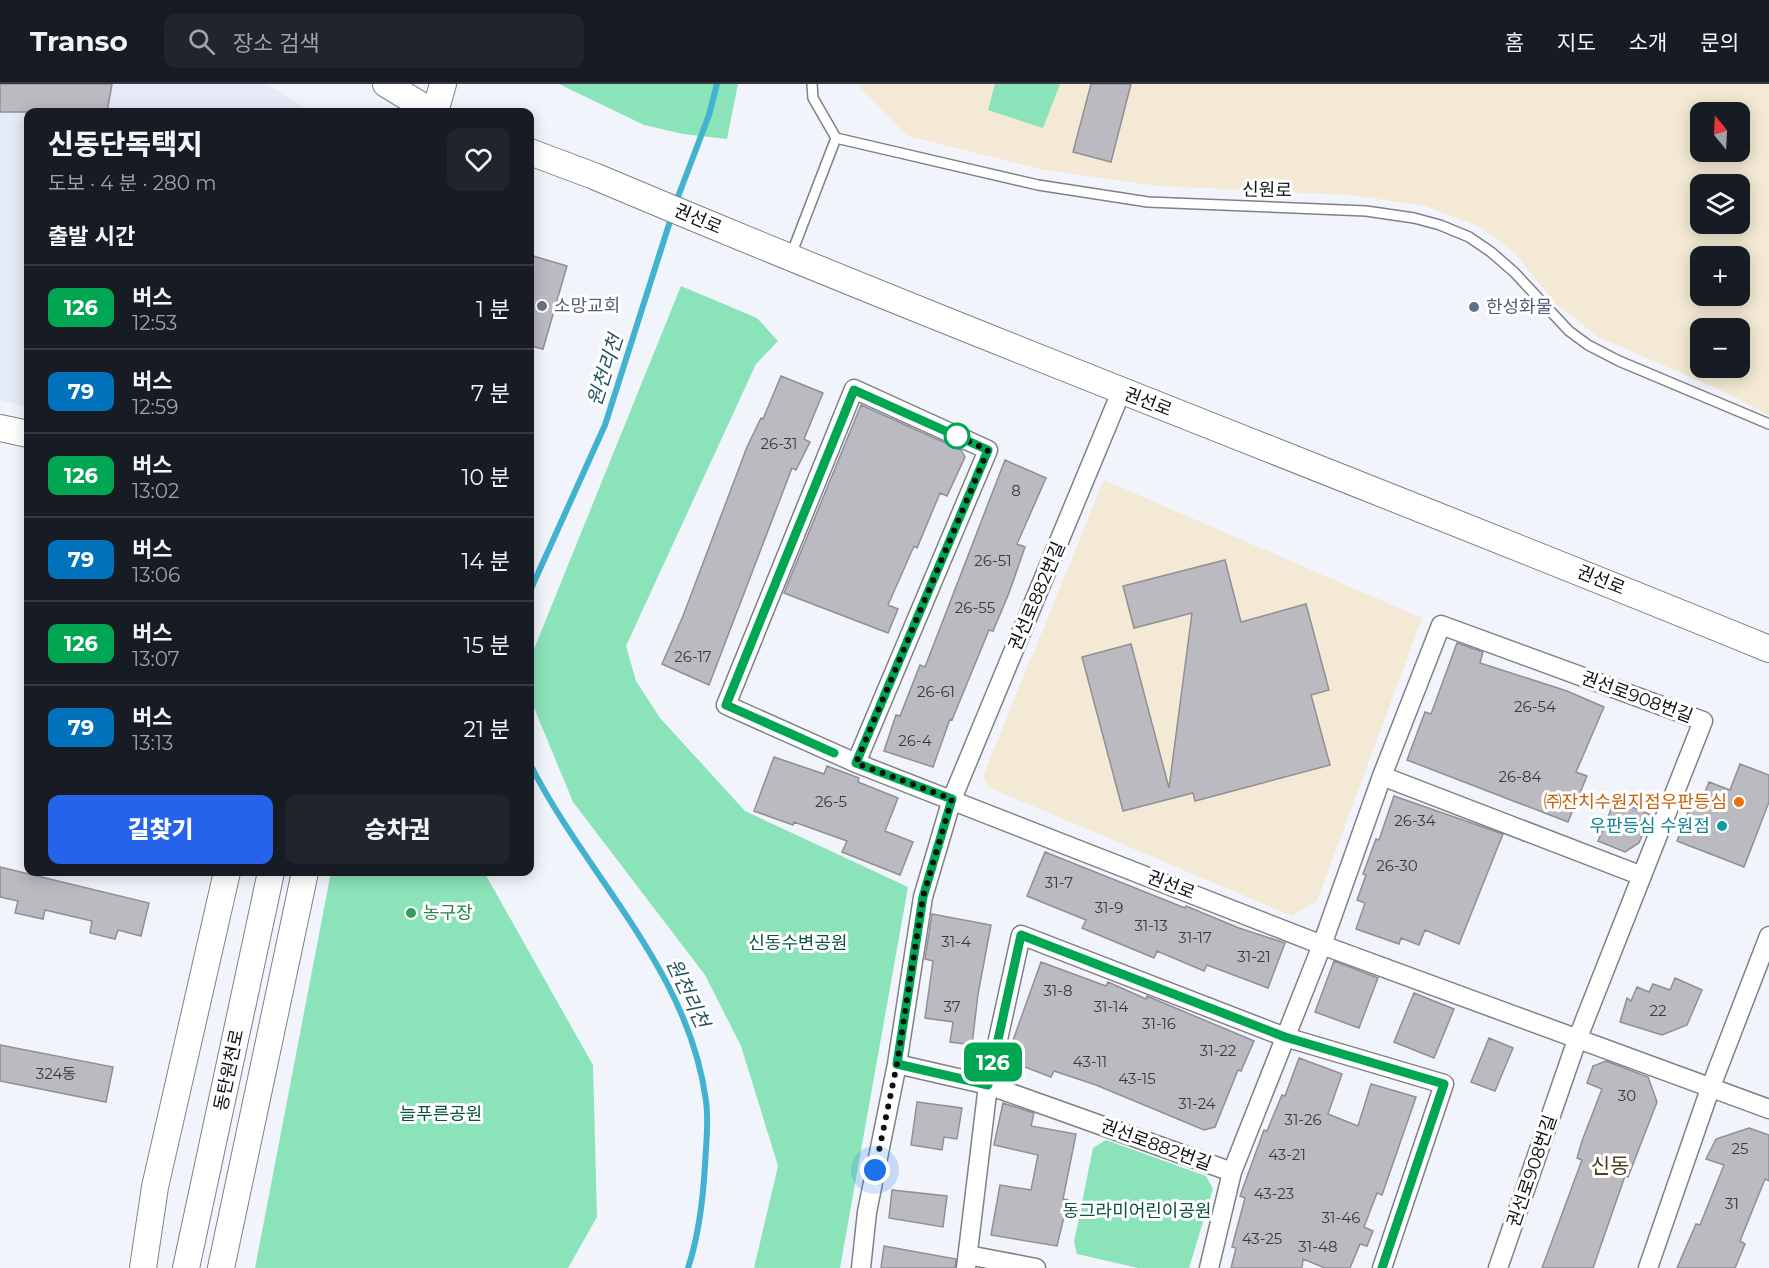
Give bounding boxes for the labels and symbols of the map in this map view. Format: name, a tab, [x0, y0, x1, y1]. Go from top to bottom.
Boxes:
north arrow	[1690, 102, 1750, 162]
street label: 신원로	[1242, 179, 1292, 201]
street label: 권선로	[671, 199, 725, 239]
place label: 소망교회	[554, 295, 620, 317]
place label: 한성화물	[1486, 296, 1552, 318]
marker: 소망교회	[535, 299, 549, 313]
marker: 한성화물	[1467, 300, 1481, 314]
water label: 원천리천	[582, 329, 629, 409]
street label: 권선로	[1121, 383, 1175, 421]
unlabelled marker	[944, 423, 970, 449]
house number: 26-31	[760, 434, 798, 453]
house number: 8	[1011, 481, 1021, 500]
street label: 권선로882번길	[1004, 538, 1070, 654]
house number: 26-51	[974, 551, 1012, 570]
street label: 권선로	[1574, 560, 1628, 600]
house number: 26-55	[955, 598, 995, 617]
house number: 26-17	[674, 647, 712, 666]
street label: 권선로908번길	[1578, 667, 1696, 727]
house number: 26-61	[917, 682, 955, 701]
house number: 26-54	[1514, 697, 1556, 716]
house number: 26-4	[898, 731, 932, 750]
house number: 26-84	[1499, 767, 1542, 786]
place label: ㈜잔치수원지점우판등심	[1543, 791, 1727, 813]
house number: 26-5	[815, 792, 847, 811]
marker: ㈜잔치수원지점우판등심	[1732, 795, 1746, 809]
house number: 26-34	[1394, 811, 1436, 830]
place label: 우판등심 수원점	[1589, 815, 1710, 837]
marker: 우판등심 수원점	[1715, 819, 1729, 833]
house number: 26-30	[1376, 856, 1418, 875]
street label: 권선로	[1144, 866, 1198, 904]
house number: 31-7	[1045, 873, 1073, 892]
house number: 31-9	[1095, 898, 1123, 917]
place label: 농구장	[423, 902, 473, 924]
marker: 농구장	[404, 906, 418, 920]
house number: 31-13	[1134, 916, 1168, 935]
house number: 31-17	[1178, 928, 1212, 947]
park label: 신동수변공원	[748, 932, 848, 954]
house number: 31-4	[941, 932, 971, 951]
house number: 31-21	[1237, 947, 1271, 966]
water label: 원천리천	[662, 955, 716, 1034]
house number: 31-8	[1043, 981, 1073, 1000]
house number: 37	[943, 997, 961, 1016]
house number: 31-14	[1094, 997, 1128, 1016]
house number: 22	[1649, 1001, 1667, 1020]
house number: 31-16	[1142, 1014, 1176, 1033]
street label: 동탄원천로	[210, 1027, 248, 1113]
house number: 31-22	[1200, 1041, 1236, 1060]
line badge: 126	[958, 1042, 1028, 1082]
house number: 43-11	[1073, 1052, 1107, 1071]
house number: 324동	[36, 1064, 76, 1083]
house number: 43-15	[1118, 1069, 1156, 1088]
house number: 30	[1618, 1086, 1636, 1105]
house number: 31-24	[1178, 1094, 1216, 1113]
park label: 늘푸른공원	[400, 1103, 482, 1125]
house number: 31-26	[1284, 1110, 1322, 1129]
street label: 권선로908번길	[1503, 1112, 1561, 1230]
street label: 권선로882번길	[1098, 1115, 1214, 1175]
house number: 25	[1731, 1139, 1749, 1158]
house number: 43-21	[1268, 1145, 1306, 1164]
district label: 신동	[1591, 1153, 1629, 1178]
your location	[860, 1155, 890, 1185]
house number: 43-23	[1254, 1184, 1294, 1203]
house number: 31	[1725, 1194, 1739, 1213]
park label: 동그라미어린이공원	[1062, 1200, 1212, 1222]
house number: 31-46	[1322, 1208, 1360, 1227]
house number: 43-25	[1242, 1229, 1282, 1248]
house number: 31-48	[1298, 1237, 1338, 1256]

